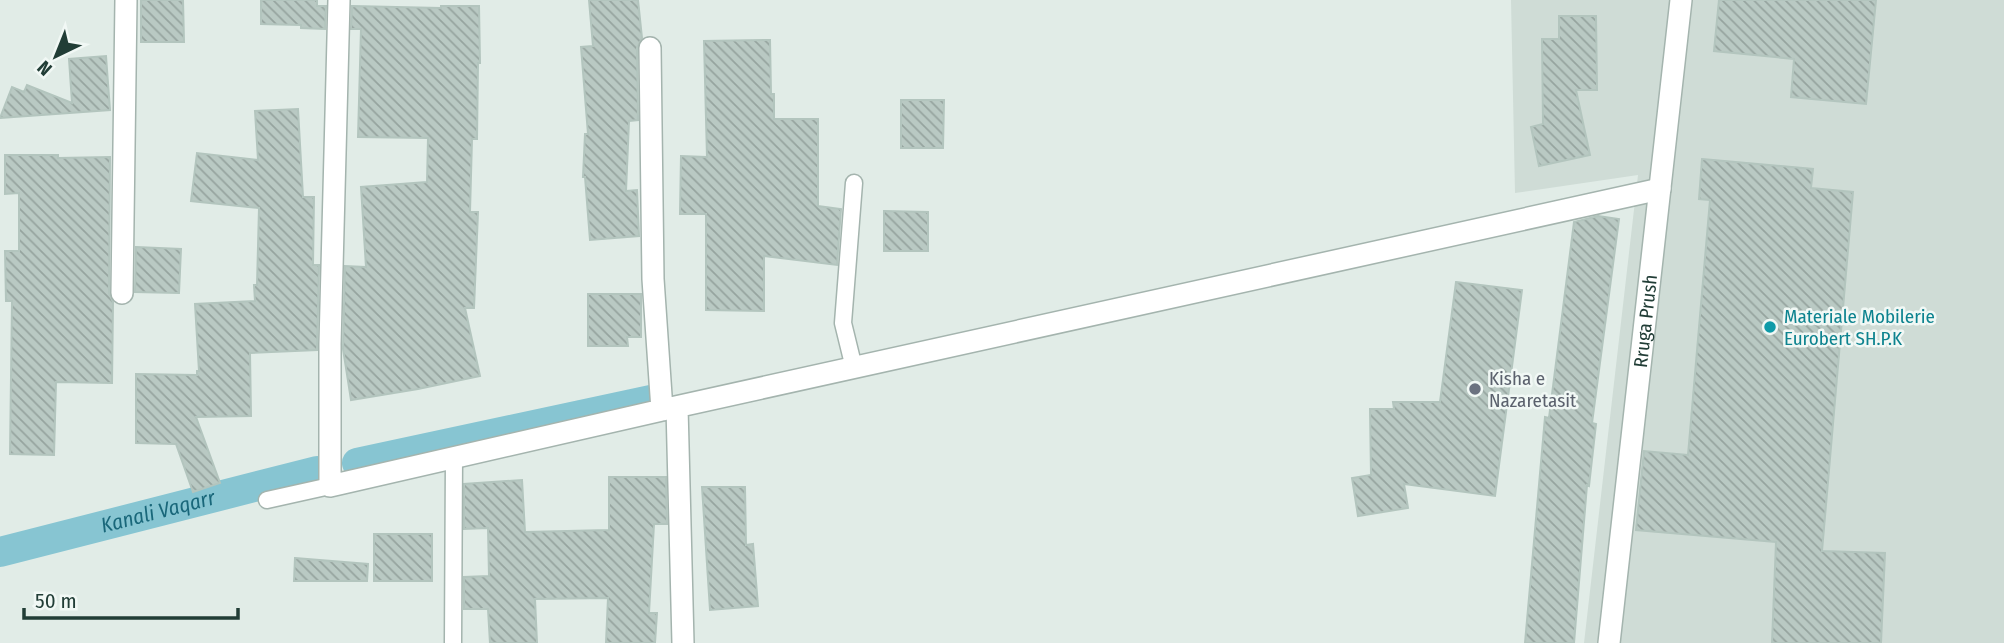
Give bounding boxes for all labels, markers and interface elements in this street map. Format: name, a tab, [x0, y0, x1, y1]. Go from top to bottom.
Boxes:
north arrow	[21, 21, 91, 91]
text: N	[33, 56, 57, 80]
street label: Rruga Prush	[1628, 273, 1662, 369]
place label: Materiale Mobilerie Eurobert SH.P.K	[1784, 305, 1935, 350]
marker: Materiale Mobilerie Eurobert SH.P.K	[1762, 319, 1778, 335]
place label: Kisha e Nazaretasit	[1489, 367, 1577, 412]
marker: Kisha e Nazaretasit	[1467, 381, 1483, 397]
water label: Kanali Vaqarr	[98, 484, 218, 539]
scale bar	[24, 576, 238, 620]
text: 50 m	[35, 588, 77, 614]

